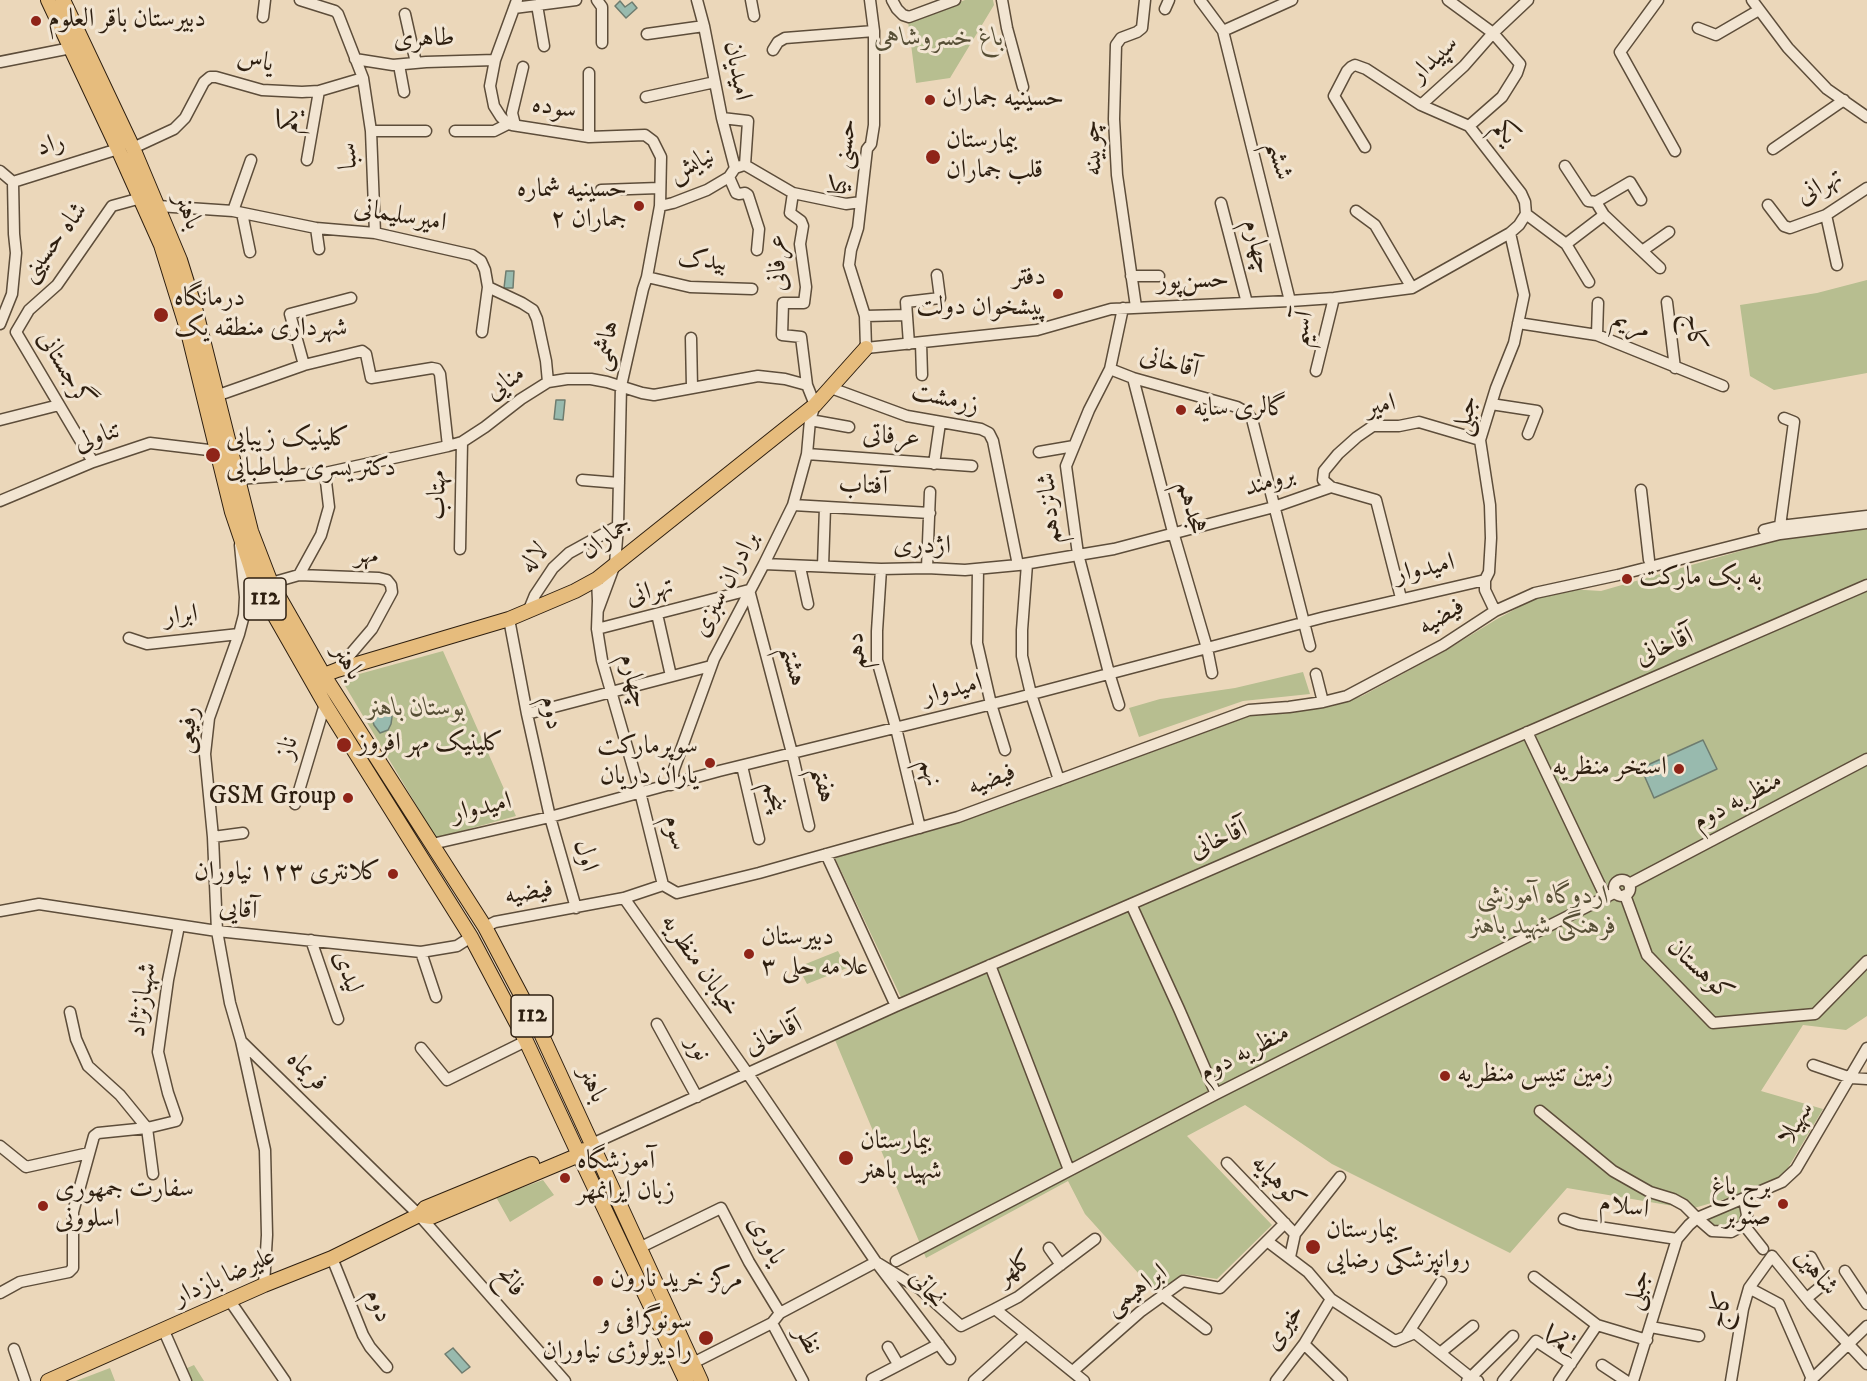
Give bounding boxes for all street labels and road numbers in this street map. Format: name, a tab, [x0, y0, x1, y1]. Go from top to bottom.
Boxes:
street label: طاهری	[393, 24, 455, 56]
street label: سپیدار	[1404, 29, 1466, 91]
street label: امیدیان	[715, 39, 757, 103]
street label: یاس	[234, 43, 276, 81]
street label: سوده	[529, 90, 579, 128]
street label: یکم	[274, 107, 308, 135]
street label: یکم	[1485, 114, 1523, 152]
street label: حسنی کیا	[824, 117, 866, 197]
street label: چوبینه	[1077, 119, 1111, 177]
street label: راد	[33, 127, 69, 165]
street label: ششم	[1258, 138, 1298, 184]
street label: نیایش	[663, 141, 721, 191]
street label: سبا	[334, 142, 366, 170]
street label: تهرانی	[1792, 163, 1848, 213]
street label: باهنر	[164, 189, 208, 235]
street label: امیرسلیمانی	[351, 194, 449, 240]
street label: شاه حسینی	[14, 197, 96, 289]
street label: چهارم	[1234, 216, 1278, 278]
street label: عرفانی	[762, 234, 796, 292]
street label: بیدک	[676, 244, 728, 280]
street label: حسن‌پور	[1156, 265, 1230, 299]
street label: مریم	[1607, 304, 1655, 348]
street label: آسیم	[1284, 308, 1322, 350]
street label: کاج	[1675, 312, 1711, 352]
street label: هاشمی	[586, 318, 628, 374]
street label: گرجستانی	[29, 325, 99, 415]
street label: آقاخانی	[1136, 341, 1202, 387]
street label: منایی	[480, 359, 532, 409]
street label: زرمشت	[908, 377, 982, 423]
street label: امیر	[1363, 388, 1399, 426]
street label: جبلی	[1447, 393, 1487, 439]
street label: تناولی	[70, 415, 126, 461]
street label: عرفاتی	[861, 420, 921, 456]
street label: برومند	[1241, 461, 1299, 505]
street label: مهتاب	[423, 470, 455, 520]
street label: آفتاب	[837, 470, 889, 504]
street label: شانزدهم	[1032, 471, 1070, 545]
street label: هجدهم	[1168, 478, 1212, 538]
street label: جماران	[575, 510, 639, 568]
street label: برادران سبزی	[686, 527, 768, 643]
street label: اژدری	[893, 531, 951, 563]
street label: لاله	[513, 537, 557, 581]
street label: مهر	[354, 540, 380, 574]
street label: امیدوار	[1392, 548, 1458, 592]
street label: تهرانی	[623, 572, 677, 614]
road number: 112	[244, 578, 286, 620]
street label: فیضیه	[1413, 592, 1471, 644]
street label: ابرار	[162, 600, 200, 634]
street label: آقاخانی	[1631, 622, 1699, 674]
street label: دهم	[841, 631, 875, 671]
street label: باهنر	[323, 639, 369, 687]
street label: هشتم	[772, 642, 812, 690]
street label: چهارم	[610, 650, 654, 712]
street label: امیدوار	[920, 669, 986, 713]
street label: دوم	[531, 693, 569, 733]
street label: رفیعی	[170, 704, 208, 756]
street label: ناز	[271, 733, 307, 763]
street label: نهم	[911, 756, 947, 790]
street label: فیضیه	[964, 758, 1020, 804]
street label: هفتم	[803, 764, 841, 806]
street label: منظریه دوم	[1688, 765, 1788, 839]
street label: پنجم	[754, 778, 792, 816]
street label: امیدوار	[449, 787, 515, 831]
street label: سوم	[655, 812, 693, 854]
street label: آقاخانی	[1185, 815, 1253, 867]
street label: اول	[565, 836, 603, 876]
street label: فیضیه	[502, 874, 556, 914]
street label: آقایی	[217, 893, 259, 929]
street label: خیابان منظریه	[652, 909, 746, 1023]
street label: کوهستان	[1659, 932, 1739, 1010]
street label: لیدی	[324, 947, 368, 997]
street label: شهبازنژاد	[123, 960, 165, 1040]
road number: 112	[511, 995, 553, 1037]
street label: آقاخانی	[740, 1010, 808, 1064]
street label: منظریه دوم	[1195, 1018, 1295, 1090]
street label: نور	[677, 1031, 717, 1067]
street label: فریماه	[279, 1045, 333, 1099]
street label: باهنر	[569, 1062, 613, 1108]
street label: سهیلا	[1772, 1097, 1822, 1151]
street label: کوهپایه	[1243, 1149, 1311, 1217]
street label: اسلام	[1597, 1189, 1651, 1227]
street label: یاوری	[739, 1211, 791, 1271]
street label: علیرضا بازدار	[169, 1242, 281, 1314]
street label: شاهین	[1786, 1243, 1844, 1303]
street label: کلهر	[991, 1245, 1041, 1293]
street label: ابراهیمی	[1100, 1258, 1174, 1324]
street label: فاتح	[487, 1261, 531, 1305]
street label: نجاتی	[901, 1264, 951, 1316]
street label: جبلی	[1618, 1266, 1660, 1314]
street label: دوم	[356, 1284, 398, 1328]
street label: کاج	[1703, 1288, 1741, 1332]
street label: خیری	[1258, 1299, 1312, 1357]
street label: نظر	[787, 1321, 827, 1361]
street label: یکم	[1541, 1322, 1579, 1358]

